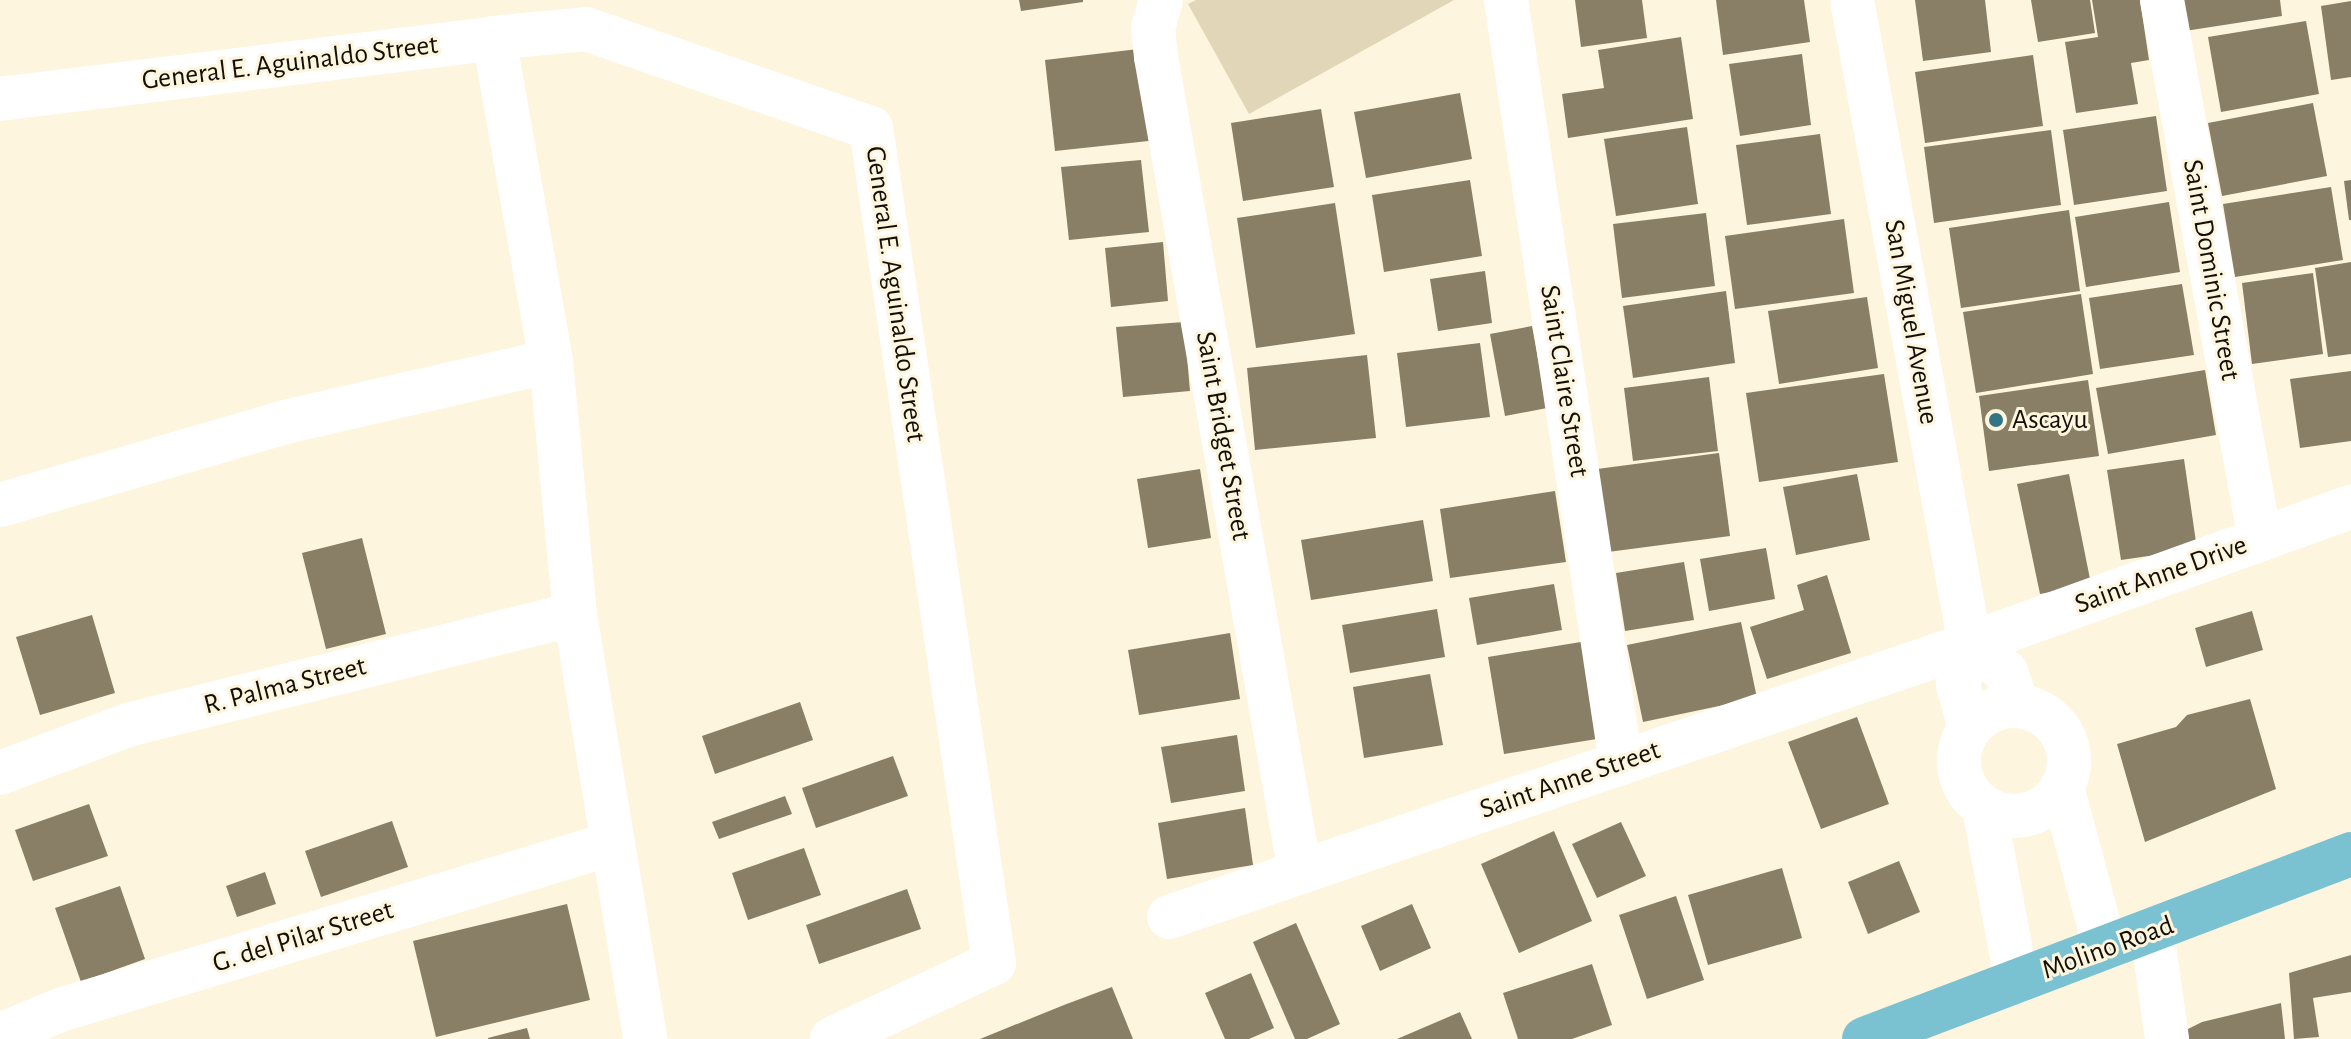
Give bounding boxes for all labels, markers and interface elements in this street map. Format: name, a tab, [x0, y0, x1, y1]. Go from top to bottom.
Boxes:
street label: General E. Aguinaldo Street	[140, 28, 440, 98]
street label: General E. Aguinaldo Street	[858, 144, 932, 444]
street label: Saint Dominic Street	[2175, 157, 2247, 383]
street label: San Miguel Avenue	[1876, 217, 1946, 427]
street label: Saint Claire Street	[1532, 283, 1596, 479]
street label: Saint Bridget Street	[1188, 329, 1258, 543]
place label: Ascayu	[2012, 403, 2088, 437]
marker: Ascayu	[1987, 411, 2005, 429]
street label: Saint Anne Drive	[2070, 528, 2252, 622]
street label: R. Palma Street	[200, 650, 370, 722]
street label: Saint Anne Street	[1475, 733, 1665, 827]
street label: G. del Pilar Street	[209, 894, 397, 980]
street label: Molino Road	[2038, 909, 2178, 987]

